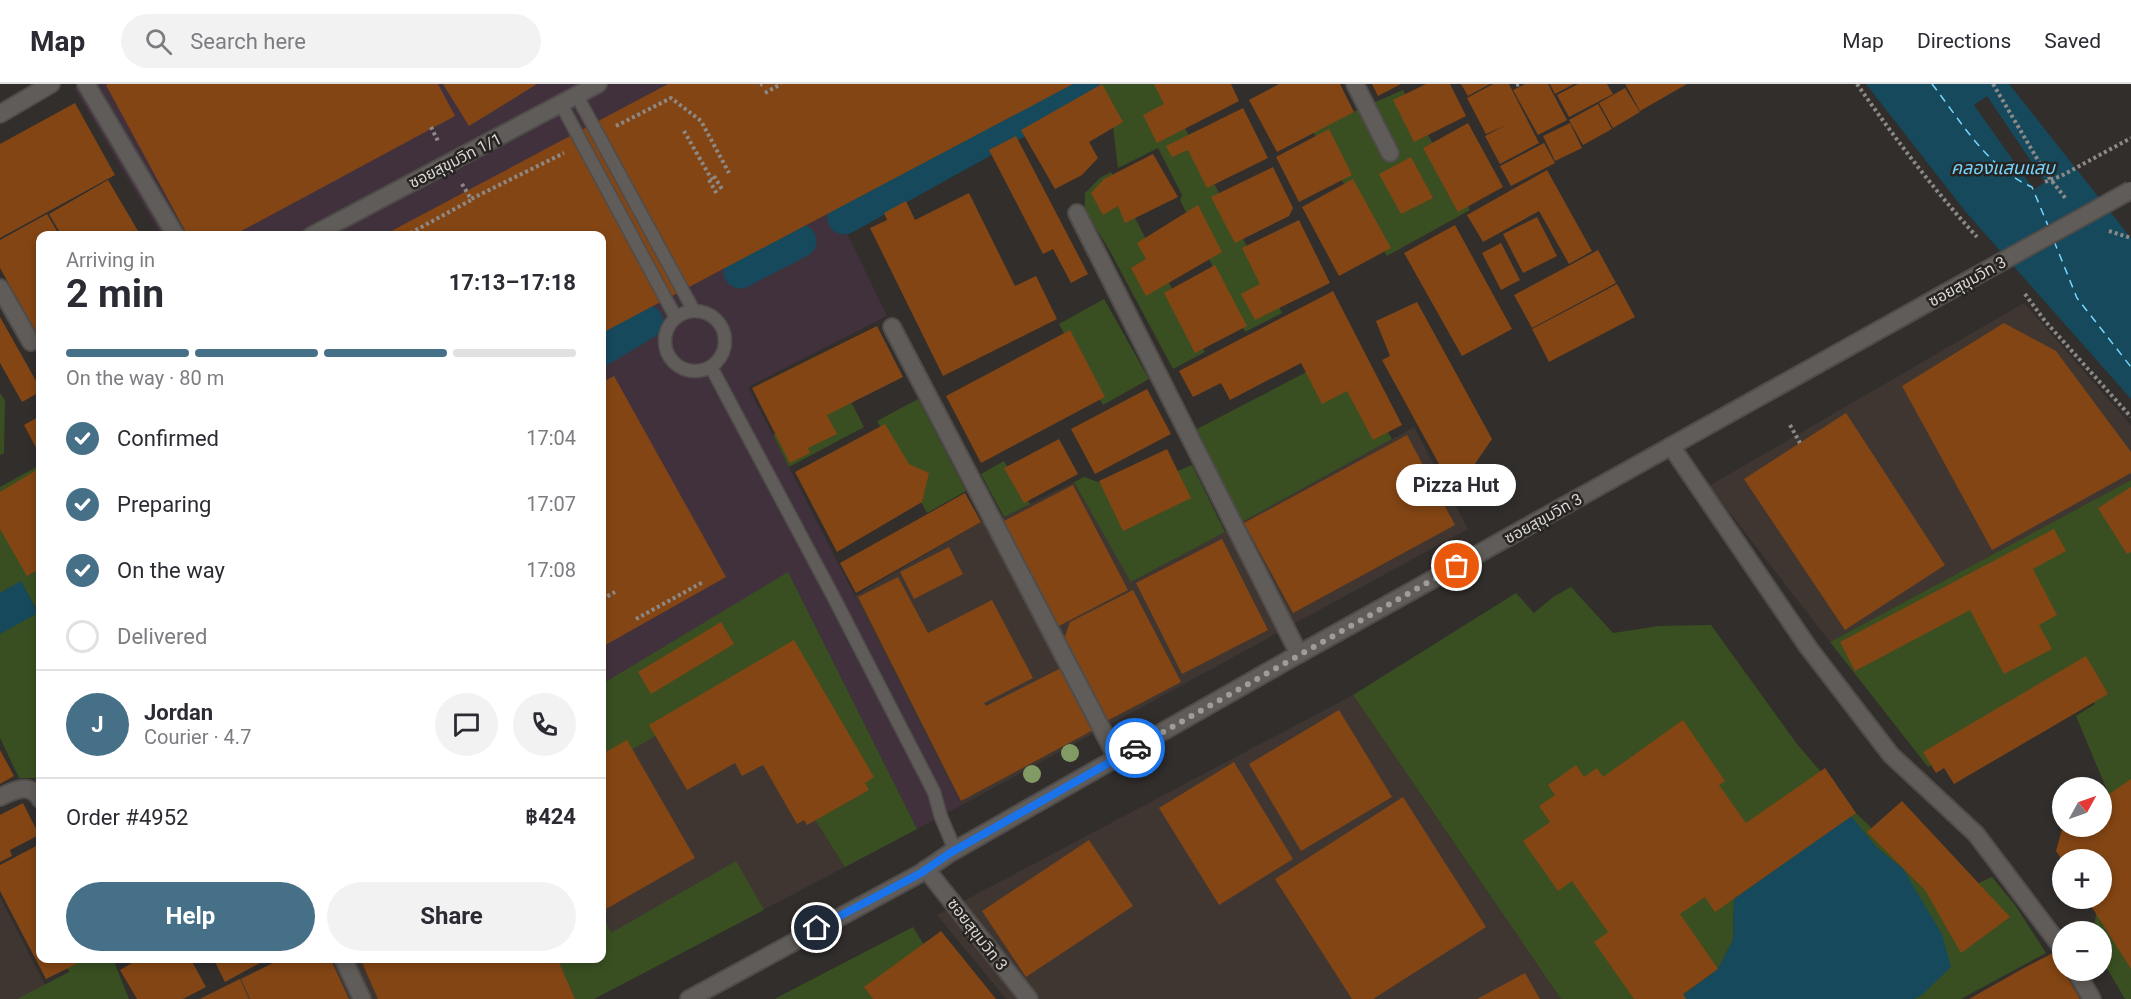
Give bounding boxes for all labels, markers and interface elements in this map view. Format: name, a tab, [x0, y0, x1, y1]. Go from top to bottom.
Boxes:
search box	[121, 14, 541, 68]
text: Map	[30, 25, 85, 58]
icon: search	[142, 25, 175, 58]
text: Search here	[190, 29, 306, 54]
text: Map	[1842, 29, 1884, 53]
text: Directions	[1917, 29, 2011, 53]
text: Saved	[2044, 29, 2101, 53]
street label: ซอยสุขุมวิท 1/1	[406, 129, 505, 192]
water label: คลองแสนแสบ	[1951, 157, 2056, 178]
text: Arriving in	[66, 248, 155, 272]
street label: ซอยสุขุมวิท 3	[1925, 252, 2009, 311]
text: 17:13–17:18	[449, 270, 576, 295]
text: 2 min	[66, 271, 164, 317]
text: On the way · 80 m	[66, 366, 224, 390]
icon: check	[66, 422, 99, 455]
text: Confirmed	[117, 426, 219, 451]
text: 17:04	[526, 426, 576, 450]
callout: Pizza Hut	[1397, 464, 1517, 506]
text: Pizza Hut	[1413, 473, 1499, 497]
icon: check	[66, 488, 99, 521]
street label: ซอยสุขุมวิท 3	[1501, 489, 1585, 548]
text: Preparing	[117, 492, 211, 517]
text: 17:07	[526, 492, 576, 516]
pin	[1431, 540, 1482, 591]
icon: bag	[1440, 549, 1473, 582]
icon: check	[66, 554, 99, 587]
text: On the way	[117, 558, 225, 583]
text: 17:08	[526, 558, 576, 582]
text: Delivered	[117, 624, 207, 649]
button: chat	[435, 693, 498, 756]
button: phone	[513, 693, 576, 756]
text: Jordan	[144, 700, 213, 725]
text: J	[91, 712, 104, 737]
courier	[1105, 718, 1165, 778]
text: Courier · 4.7	[144, 725, 251, 749]
icon: car	[1119, 732, 1152, 765]
north arrow	[2052, 777, 2112, 837]
map controls	[2052, 777, 2112, 981]
text: ฿424	[525, 804, 576, 829]
text: Order #4952	[66, 805, 188, 830]
button: +	[2052, 849, 2112, 909]
button: Help	[66, 882, 315, 951]
button: Share	[327, 882, 576, 951]
street label: ซอยสุขุมวิท 3	[944, 895, 1012, 974]
pin	[791, 902, 842, 953]
icon: home	[800, 911, 833, 944]
button: −	[2052, 921, 2112, 981]

